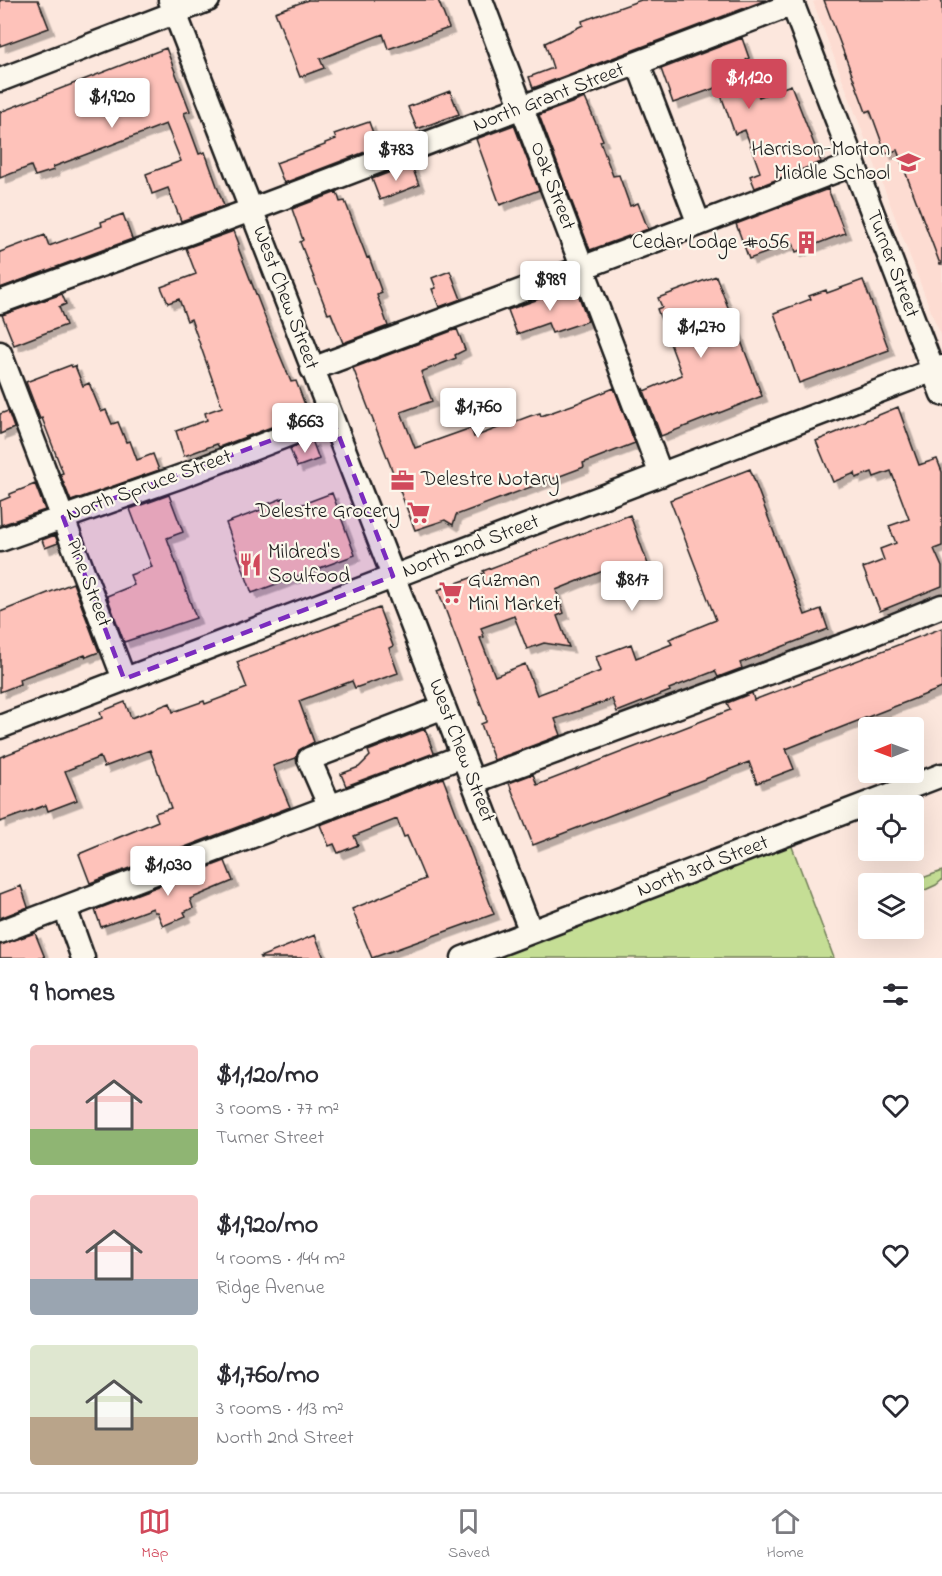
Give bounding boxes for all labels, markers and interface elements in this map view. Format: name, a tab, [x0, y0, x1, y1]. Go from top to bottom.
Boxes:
street label: North Grant Street	[469, 55, 629, 141]
pin: $1,120	[700, 59, 798, 110]
text: $1,120	[726, 64, 772, 93]
pin: $1,920	[63, 78, 161, 129]
text: $1,920	[89, 83, 135, 112]
pin: $783	[360, 131, 432, 182]
place label: Harrison-Morton Middle School	[751, 135, 890, 189]
text: $783	[378, 136, 414, 165]
street label: Oak Street	[521, 137, 583, 235]
school or university icon: Harrison-Morton Middle School	[895, 149, 921, 175]
street label: Turner Street	[858, 206, 926, 322]
street label: West Chew Street	[244, 222, 326, 374]
place label: Cedar Lodge #056	[632, 228, 789, 260]
building icon: Cedar Lodge #056	[794, 230, 820, 256]
pin: $989	[514, 261, 586, 312]
text: $989	[534, 266, 566, 295]
pin: $1,270	[652, 308, 750, 359]
text: $1,270	[677, 313, 725, 342]
pin: $1,760	[429, 388, 527, 439]
text: $1,760	[454, 393, 502, 422]
pin: $663	[269, 403, 341, 454]
text: $663	[286, 408, 324, 437]
street label: North Spruce Street	[62, 442, 236, 530]
place label: Delestre Notary	[420, 465, 559, 497]
office icon: Delestre Notary	[390, 467, 416, 493]
place label: Delestre Grocery	[255, 497, 400, 529]
supermarket icon: Delestre Grocery	[405, 499, 431, 525]
street label: North 2nd Street	[398, 507, 544, 587]
street label: Pine Street	[57, 534, 119, 632]
place label: Mildred's Soulfood	[268, 538, 350, 592]
restaurant icon: Mildred's Soulfood	[237, 552, 263, 578]
pin: $817	[596, 561, 668, 612]
place label: Guzman Mini Market	[468, 566, 560, 620]
text: $817	[615, 566, 649, 595]
supermarket icon: Guzman Mini Market	[437, 580, 463, 606]
street label: West Chew Street	[420, 675, 502, 827]
north arrow	[858, 717, 924, 783]
map controls	[858, 717, 924, 939]
button: locate	[858, 795, 924, 861]
street label: North 3rd Street	[633, 828, 773, 906]
pin: $1,030	[119, 846, 217, 897]
text: $1,030	[144, 851, 192, 880]
button: layers	[858, 873, 924, 939]
text: 9 homes	[30, 975, 115, 1013]
icon: filters	[879, 978, 912, 1011]
text: $1,120/mo	[216, 1057, 319, 1095]
icon: home	[78, 1069, 150, 1141]
icon: heart	[879, 1089, 912, 1122]
text: 3 rooms · 77 m²	[216, 1095, 339, 1124]
text: Turner Street	[216, 1124, 324, 1153]
text: $1,920/mo	[216, 1207, 318, 1245]
icon: home	[78, 1219, 150, 1291]
icon: heart	[879, 1239, 912, 1272]
text: 4 rooms · 144 m²	[216, 1245, 346, 1274]
text: Ridge Avenue	[216, 1274, 325, 1303]
text: $1,760/mo	[216, 1357, 320, 1395]
icon: home	[78, 1369, 150, 1441]
icon: heart	[879, 1389, 912, 1422]
text: 3 rooms · 113 m²	[216, 1395, 344, 1424]
text: North 2nd Street	[216, 1424, 354, 1453]
tab: Map	[138, 1505, 171, 1565]
tab: Saved	[448, 1505, 490, 1565]
tab: Home	[766, 1505, 804, 1565]

